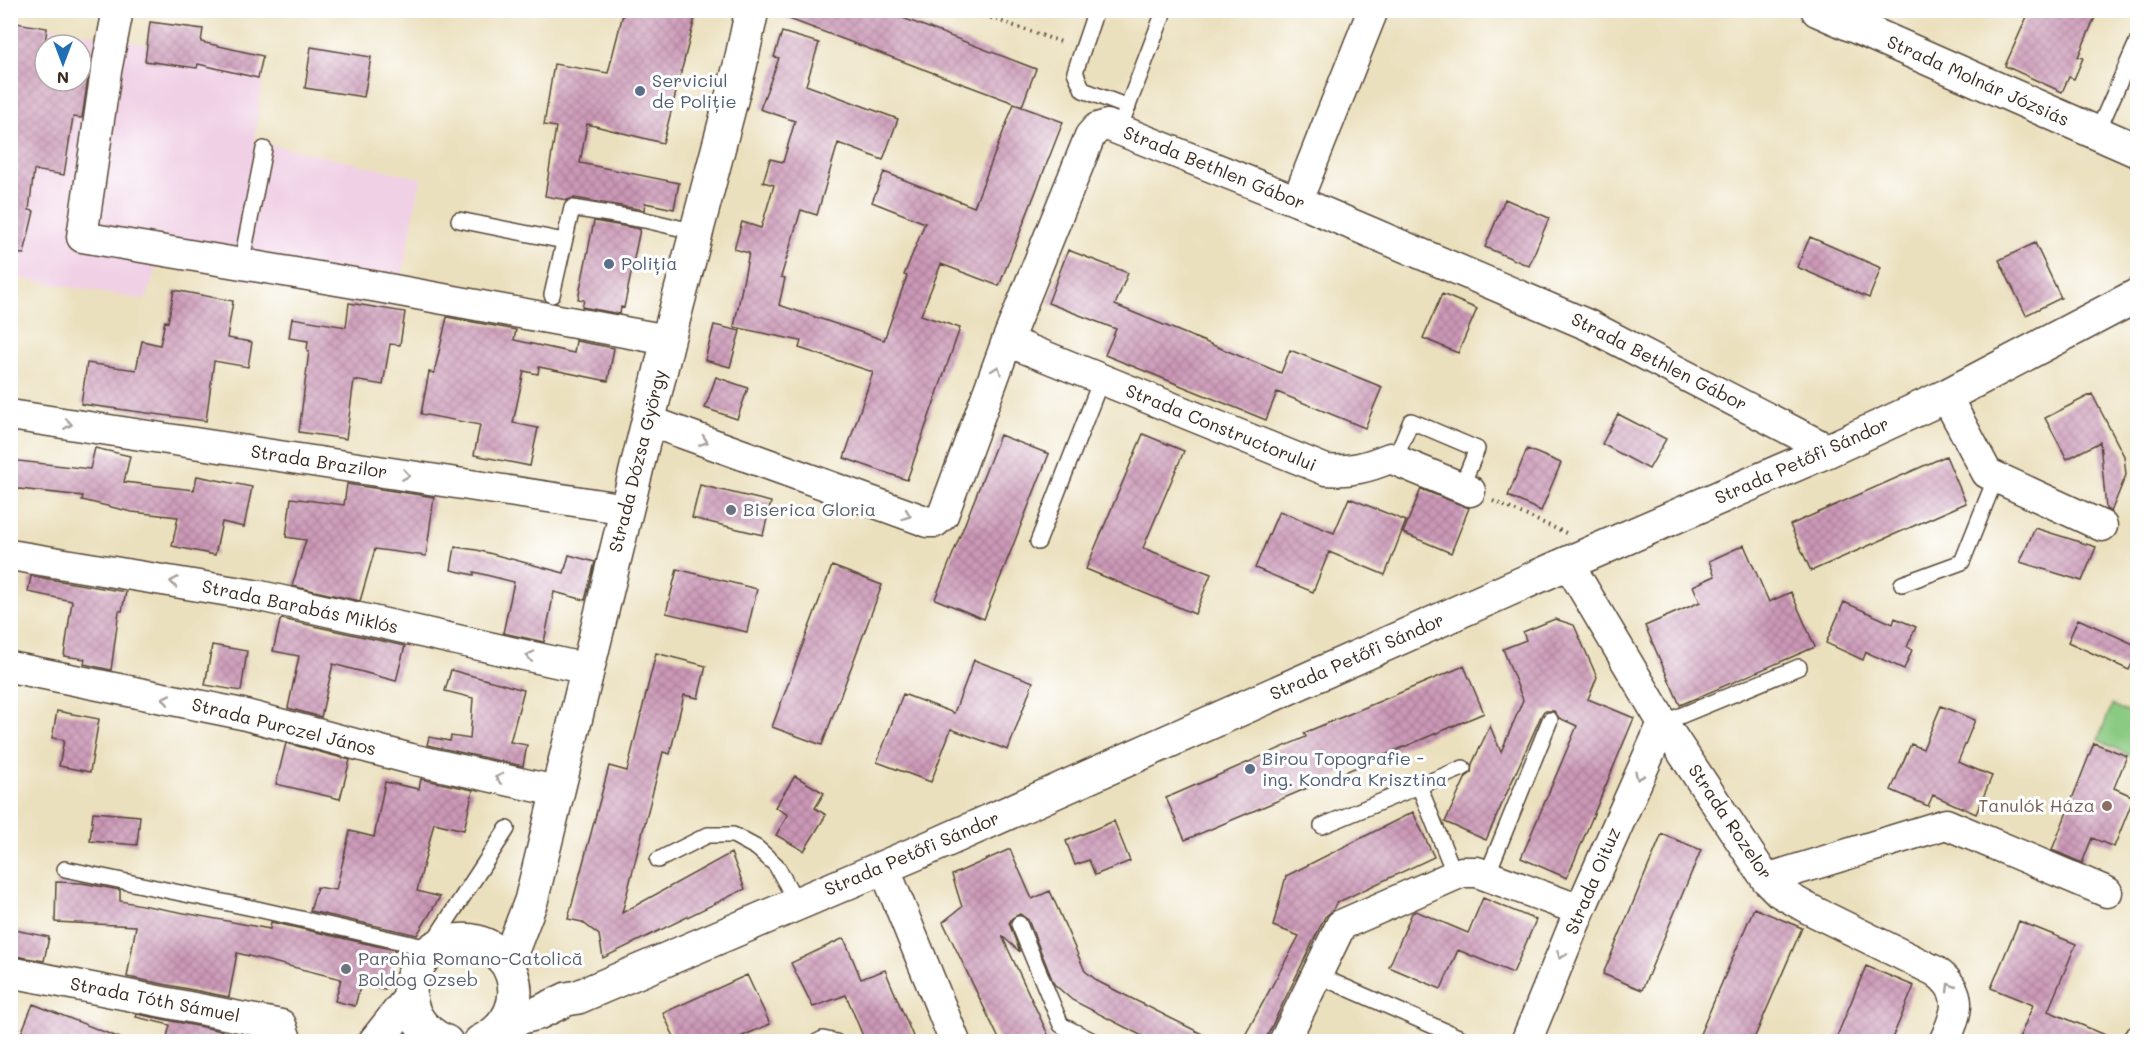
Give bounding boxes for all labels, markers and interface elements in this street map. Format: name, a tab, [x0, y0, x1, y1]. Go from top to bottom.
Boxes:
street label: Strada Molnár Józsiás	[1884, 29, 2073, 131]
north arrow	[33, 33, 93, 93]
text: N	[57, 68, 69, 89]
place label: Serviciul de Poliție	[652, 68, 737, 113]
marker: Serviciul de Poliție	[633, 84, 647, 98]
street label: Strada Bethlen Gábor	[1120, 120, 1309, 215]
place label: Poliția	[621, 251, 677, 275]
marker: Poliția	[602, 257, 616, 271]
street label: Strada Bethlen Gábor	[1567, 306, 1751, 416]
one-way arrow	[989, 365, 1002, 376]
street label: Strada Dózsa György	[603, 367, 671, 555]
street label: Strada Constructorului	[1122, 378, 1320, 476]
street label: Strada Petőfi Sándor	[1711, 411, 1892, 509]
one-way arrow	[64, 417, 73, 429]
one-way arrow	[698, 434, 709, 446]
street label: Strada Brazilor	[249, 438, 389, 484]
one-way arrow	[402, 469, 411, 481]
place label: Biserica Gloria	[743, 497, 876, 521]
marker: Biserica Gloria	[724, 503, 738, 517]
one-way arrow	[901, 507, 912, 520]
street label: Strada Barabás Miklós	[200, 574, 400, 639]
one-way arrow	[170, 576, 180, 589]
street label: Strada Petőfi Sándor	[1266, 607, 1447, 705]
one-way arrow	[525, 650, 535, 663]
street label: Strada Purczel János	[190, 692, 379, 761]
one-way arrow	[162, 693, 172, 706]
place label: Birou Topografie - ing. Kondra Krisztina	[1262, 746, 1447, 791]
street label: Strada Rozelor	[1683, 759, 1778, 884]
marker: Birou Topografie - ing. Kondra Krisztina	[1243, 762, 1257, 776]
one-way arrow	[1634, 770, 1646, 781]
one-way arrow	[494, 772, 504, 785]
place label: Tanulók Háza	[1978, 793, 2095, 817]
marker: Tanulók Háza	[2100, 799, 2114, 813]
street label: Strada Petőfi Sándor	[820, 805, 1003, 901]
street label: Strada Oituz	[1559, 823, 1625, 938]
place label: Parohia Romano-Catolică Boldog Ozseb	[358, 946, 583, 991]
one-way arrow	[1556, 949, 1568, 960]
marker: Parohia Romano-Catolică Boldog Ozseb	[339, 962, 353, 976]
street label: Strada Tóth Sámuel	[68, 971, 242, 1027]
one-way arrow	[1946, 983, 1958, 993]

